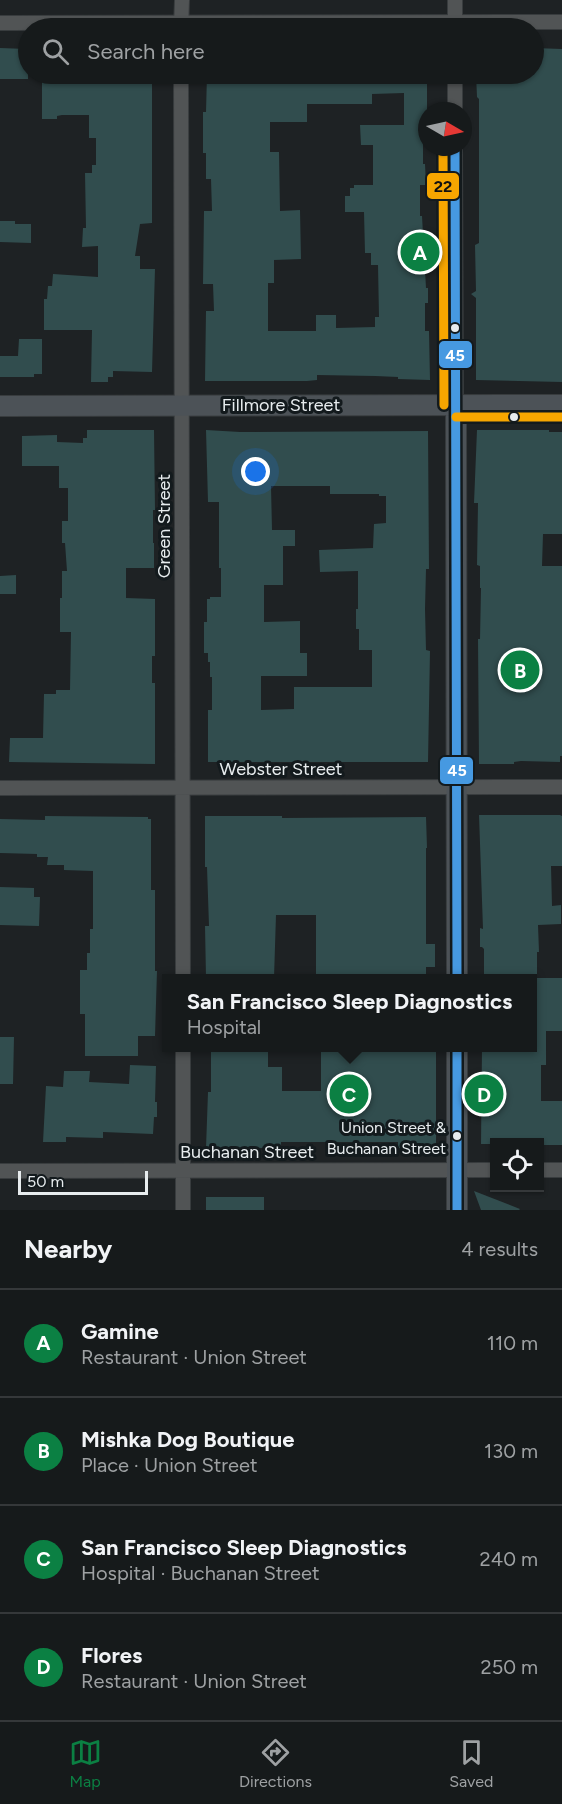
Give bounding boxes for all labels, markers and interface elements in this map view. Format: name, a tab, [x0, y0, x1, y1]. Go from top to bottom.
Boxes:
search box	[18, 18, 544, 84]
icon: search	[39, 35, 72, 68]
text: Search here	[87, 38, 205, 65]
north arrow	[418, 102, 472, 156]
line badge: 22	[426, 172, 460, 200]
text: 22	[434, 177, 452, 196]
pin: A	[400, 230, 440, 274]
unlabelled marker	[449, 322, 461, 334]
line badge: 45	[438, 340, 473, 369]
text: 45	[445, 346, 465, 365]
street label: Fillmore Street	[222, 394, 340, 416]
unlabelled marker	[508, 411, 520, 423]
your location	[241, 457, 270, 486]
street label: Green Street	[153, 474, 175, 578]
pin: B	[500, 648, 540, 692]
line badge: 45	[439, 756, 474, 785]
street label: Webster Street	[220, 758, 343, 780]
text: 45	[447, 761, 467, 780]
popup	[162, 974, 537, 1052]
text: San Francisco Sleep Diagnostics	[187, 988, 512, 1015]
text: Hospital	[187, 1015, 261, 1039]
pin: C	[330, 1072, 368, 1116]
pin: D	[464, 1072, 504, 1116]
place label: Union Street & Buchanan Street	[327, 1118, 447, 1158]
marker: Union Street & Buchanan Street	[451, 1130, 463, 1142]
map controls	[490, 1138, 544, 1192]
button: locate	[490, 1138, 544, 1192]
street label: Buchanan Street	[180, 1141, 314, 1163]
scale bar	[18, 1168, 148, 1196]
text: 50 m	[27, 1172, 64, 1191]
text: Nearby	[24, 1233, 112, 1265]
text: 4 results	[461, 1237, 538, 1261]
text: Gamine	[81, 1318, 159, 1345]
text: A	[36, 1331, 51, 1355]
text: 110 m	[487, 1331, 538, 1355]
text: Restaurant · Union Street	[81, 1345, 307, 1369]
text: Mishka Dog Boutique	[81, 1426, 294, 1453]
text: B	[37, 1439, 50, 1463]
text: 130 m	[484, 1439, 538, 1463]
text: Place · Union Street	[81, 1453, 258, 1477]
text: San Francisco Sleep Diagnostics	[81, 1534, 407, 1561]
text: C	[36, 1547, 51, 1571]
text: 240 m	[480, 1547, 538, 1571]
text: Hospital · Buchanan Street	[81, 1561, 320, 1585]
text: Flores	[81, 1642, 142, 1669]
text: D	[37, 1655, 51, 1679]
text: 250 m	[481, 1655, 538, 1679]
text: Restaurant · Union Street	[81, 1669, 307, 1693]
tab: Map	[69, 1736, 102, 1791]
tab: Directions	[239, 1736, 312, 1791]
tab: Saved	[449, 1736, 493, 1791]

